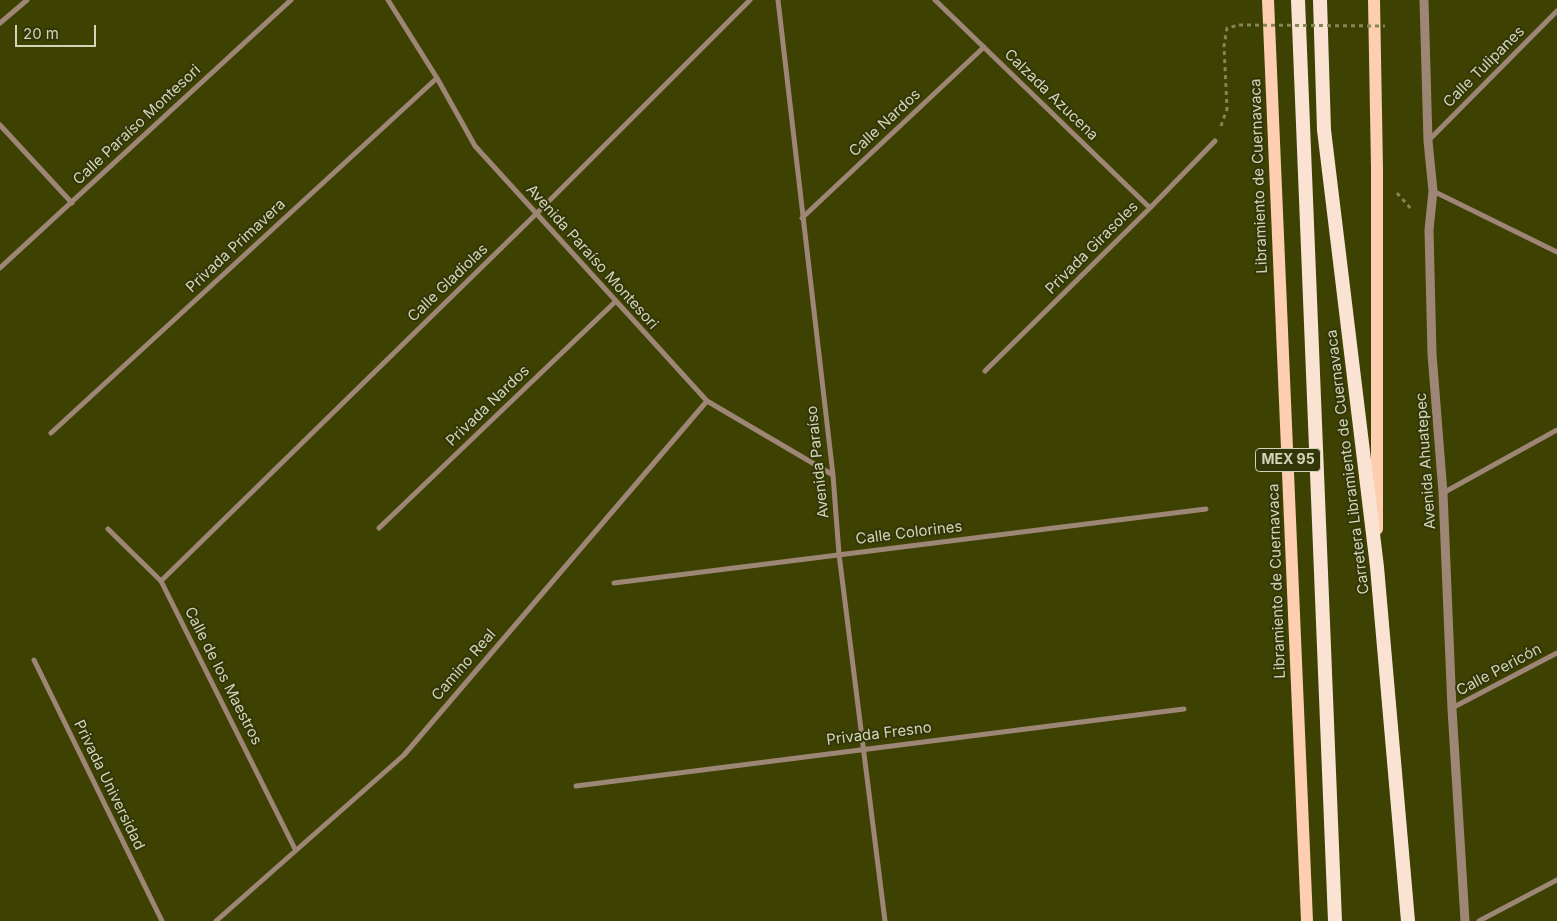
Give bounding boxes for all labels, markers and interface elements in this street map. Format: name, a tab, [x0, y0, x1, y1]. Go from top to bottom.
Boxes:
scale bar	[18, 15, 99, 47]
street label: Calle Tulipanes	[1440, 23, 1528, 111]
text: 20 m	[23, 24, 59, 43]
street label: Calzada Azucena	[1000, 46, 1102, 144]
street label: Calle Paraíso Montesori	[70, 61, 204, 189]
street label: Libramiento de Cuernavaca	[1247, 78, 1271, 274]
street label: Calle Nardos	[846, 85, 924, 161]
street label: Avenida Paraíso Montesori	[522, 181, 662, 333]
street label: Privada Primavera	[183, 195, 289, 297]
street label: Privada Girasoles	[1042, 198, 1142, 298]
street label: Calle Gladiolas	[404, 240, 492, 326]
street label: Carretera Libramiento de Cuernavaca	[1323, 329, 1373, 595]
street label: Privada Nardos	[443, 362, 533, 450]
street label: Avenida Ahuatepec	[1412, 392, 1440, 530]
street label: Avenida Paraíso	[803, 405, 833, 519]
road number: MEX 95	[1256, 448, 1320, 472]
street label: Libramiento de Cuernavaca	[1265, 483, 1289, 679]
street label: Calle Colorines	[855, 518, 963, 548]
street label: Calle de los Maestros	[180, 604, 266, 748]
street label: Camino Real	[428, 626, 500, 704]
street label: Calle Pericón	[1453, 640, 1545, 700]
street label: Privada Universidad	[70, 717, 148, 853]
street label: Privada Fresno	[825, 719, 933, 749]

